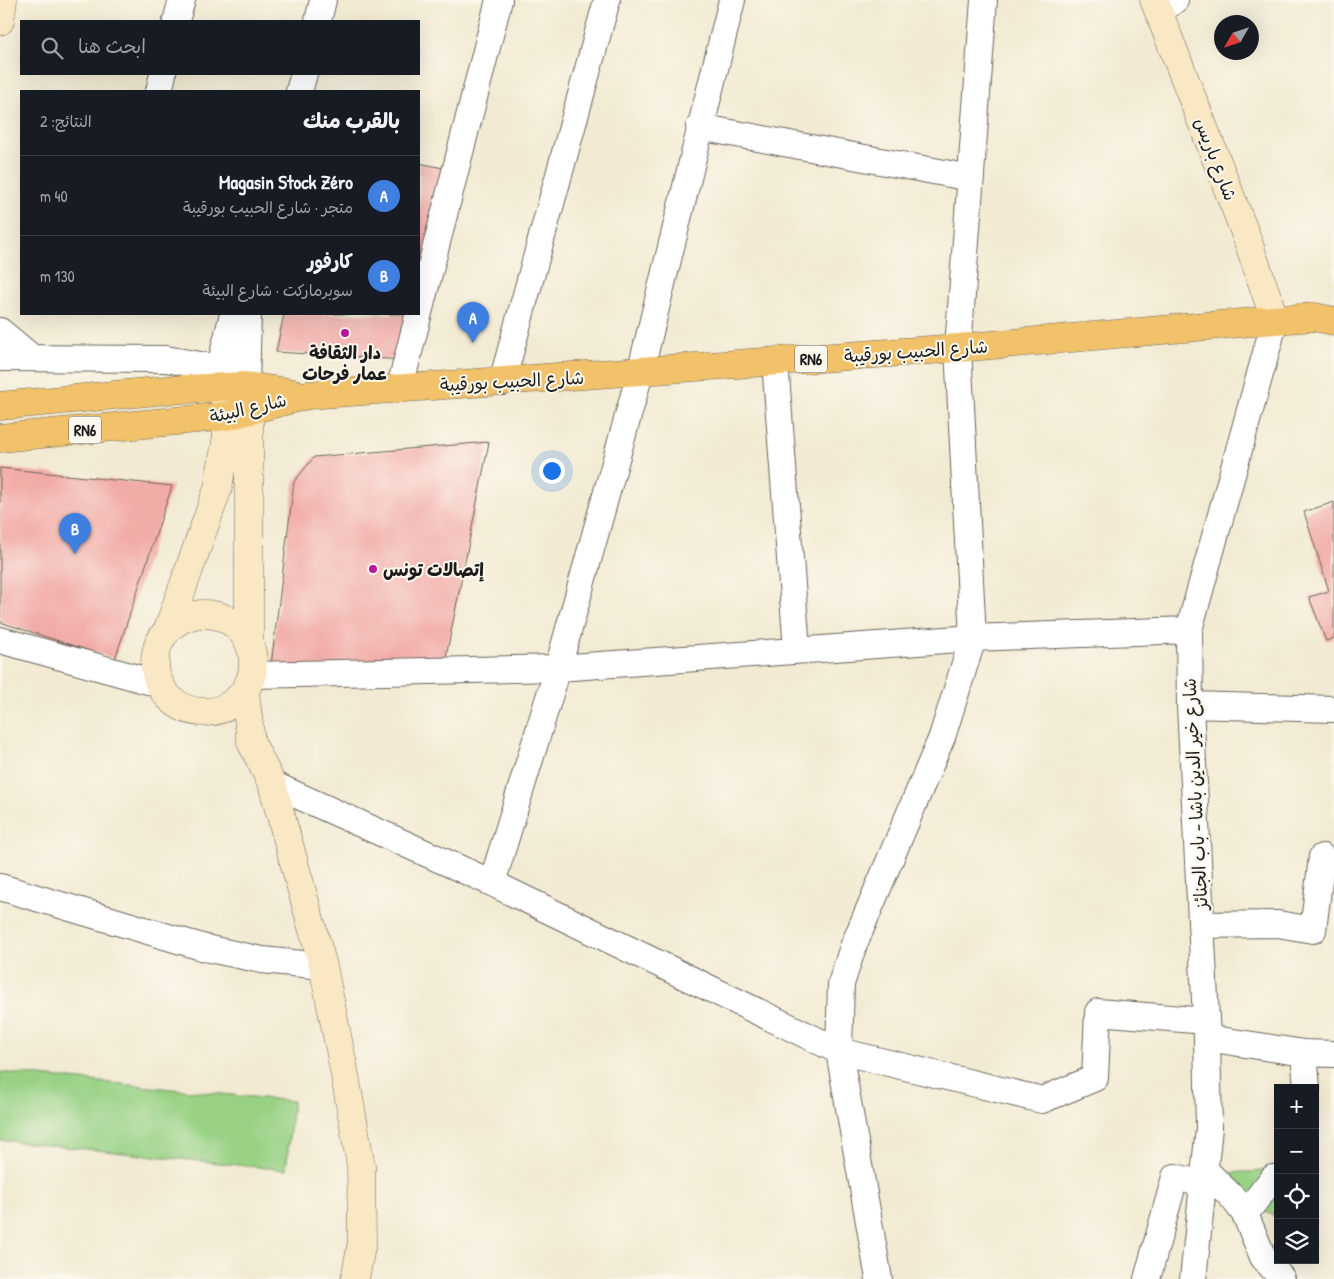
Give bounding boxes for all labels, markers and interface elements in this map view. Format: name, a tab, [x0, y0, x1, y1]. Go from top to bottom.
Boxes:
north arrow	[1214, 15, 1259, 60]
search box	[20, 20, 420, 75]
text: ابحث هنا	[78, 33, 146, 59]
icon: search	[38, 34, 66, 62]
text: بالقرب منك	[303, 106, 400, 135]
text: النتائج: 2	[40, 110, 92, 132]
street label: شارع باريس	[1189, 114, 1243, 204]
text: Magasin Stock Zéro	[219, 169, 353, 195]
text: 40 m	[40, 185, 68, 207]
text: A	[380, 185, 388, 207]
text: متجر · شارع الحبيب بورقيبة	[183, 196, 353, 218]
text: كارفور	[307, 248, 353, 274]
text: 130 m	[40, 265, 75, 287]
text: B	[380, 265, 388, 287]
text: سوبرماركت · شارع البيئة	[203, 279, 353, 301]
pin: A	[457, 302, 489, 343]
marker: دار الثقافة عمار فرحات	[339, 327, 351, 339]
street label: شارع الحبيب بورقيبة	[843, 333, 989, 369]
place label: دار الثقافة عمار فرحات	[302, 340, 388, 386]
road number: RN6	[795, 346, 827, 372]
street label: شارع الحبيب بورقيبة	[439, 365, 585, 397]
street label: شارع البيئة	[207, 387, 289, 429]
road number: RN6	[69, 416, 101, 444]
your location	[539, 458, 565, 484]
pin: B	[59, 513, 91, 554]
place label: إتصالات تونس	[383, 557, 484, 582]
marker: إتصالات تونس	[367, 563, 379, 575]
street label: شارع خير الدين باشا - باب الجنائز	[1176, 678, 1214, 912]
map controls	[1274, 1084, 1319, 1264]
button: +	[1274, 1084, 1319, 1129]
button: −	[1274, 1129, 1319, 1174]
button: locate	[1274, 1174, 1319, 1219]
button: layers	[1274, 1219, 1319, 1264]

